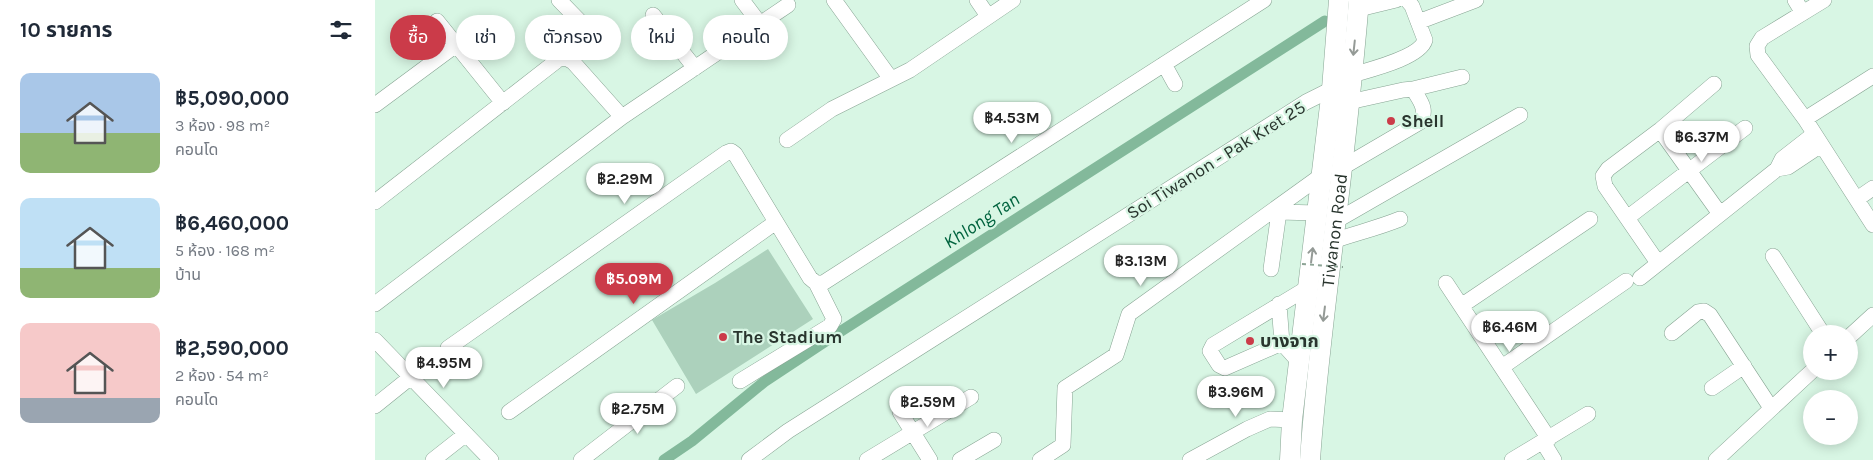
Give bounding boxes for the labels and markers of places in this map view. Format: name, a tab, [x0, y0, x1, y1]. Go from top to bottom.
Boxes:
pin: ฿4.53M	[971, 102, 1053, 144]
place label: Shell	[1401, 110, 1444, 132]
marker: Shell	[1385, 115, 1397, 127]
pin: ฿6.37M	[1661, 120, 1743, 163]
pin: ฿2.29M	[584, 162, 666, 205]
pin: ฿3.13M	[1100, 244, 1182, 287]
pin: ฿5.09M	[593, 262, 675, 305]
pin: ฿6.46M	[1469, 310, 1551, 353]
place label: The Stadium	[733, 326, 842, 348]
place label: บางจาก	[1260, 330, 1319, 352]
marker: The Stadium	[717, 331, 729, 343]
marker: บางจาก	[1244, 335, 1256, 347]
pin: ฿4.95M	[403, 346, 485, 389]
pin: ฿3.96M	[1195, 376, 1277, 418]
pin: ฿2.59M	[887, 386, 969, 428]
pin: ฿2.75M	[597, 392, 679, 435]

